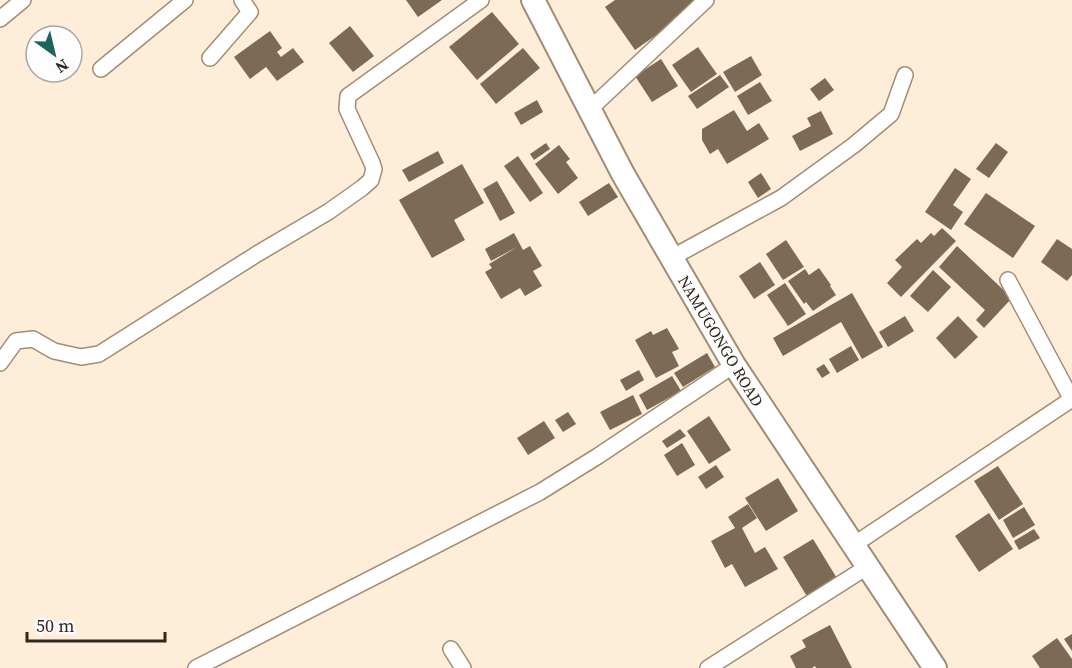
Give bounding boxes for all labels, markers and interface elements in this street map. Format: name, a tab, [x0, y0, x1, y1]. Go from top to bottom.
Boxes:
north arrow	[24, 24, 84, 84]
text: N	[51, 54, 73, 79]
street label: NAMUGONGO ROAD	[673, 271, 769, 411]
scale bar	[27, 605, 165, 643]
text: 50 m	[36, 613, 74, 638]

